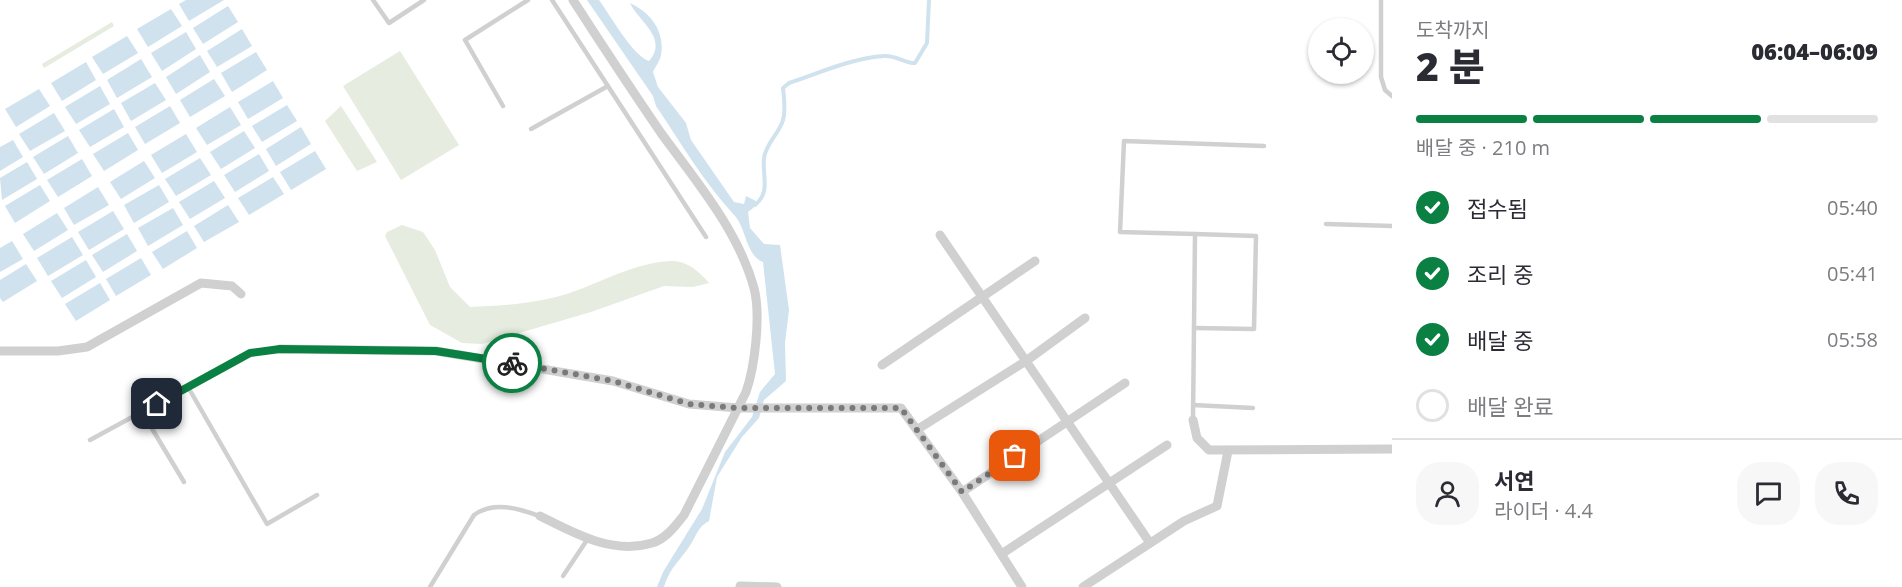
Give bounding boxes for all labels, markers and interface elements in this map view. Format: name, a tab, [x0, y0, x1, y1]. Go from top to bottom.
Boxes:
text: 도착까지	[1416, 16, 1490, 43]
map controls	[1308, 18, 1374, 84]
button: locate	[1308, 18, 1374, 84]
text: 06:04–06:09	[1751, 36, 1878, 66]
text: 2 분	[1416, 39, 1485, 92]
text: 배달 중 · 210 m	[1416, 134, 1550, 161]
icon: check	[1416, 191, 1449, 224]
text: 접수됨	[1467, 193, 1528, 223]
text: 05:40	[1827, 194, 1878, 221]
icon: check	[1416, 257, 1449, 290]
text: 조리 중	[1467, 259, 1533, 289]
text: 05:41	[1827, 260, 1878, 287]
icon: check	[1416, 323, 1449, 356]
text: 배달 중	[1467, 325, 1533, 355]
text: 05:58	[1827, 326, 1878, 353]
courier	[482, 333, 542, 393]
icon: bike	[496, 347, 529, 380]
pin	[131, 378, 182, 429]
icon: home	[140, 387, 173, 420]
text: 배달 완료	[1467, 391, 1554, 421]
pin	[989, 430, 1040, 481]
icon: bag	[998, 439, 1031, 472]
button: person	[1416, 462, 1479, 525]
button: chat	[1737, 462, 1800, 525]
button: phone	[1815, 462, 1878, 525]
text: 서연	[1494, 465, 1534, 495]
text: 라이더 · 4.4	[1494, 497, 1593, 524]

